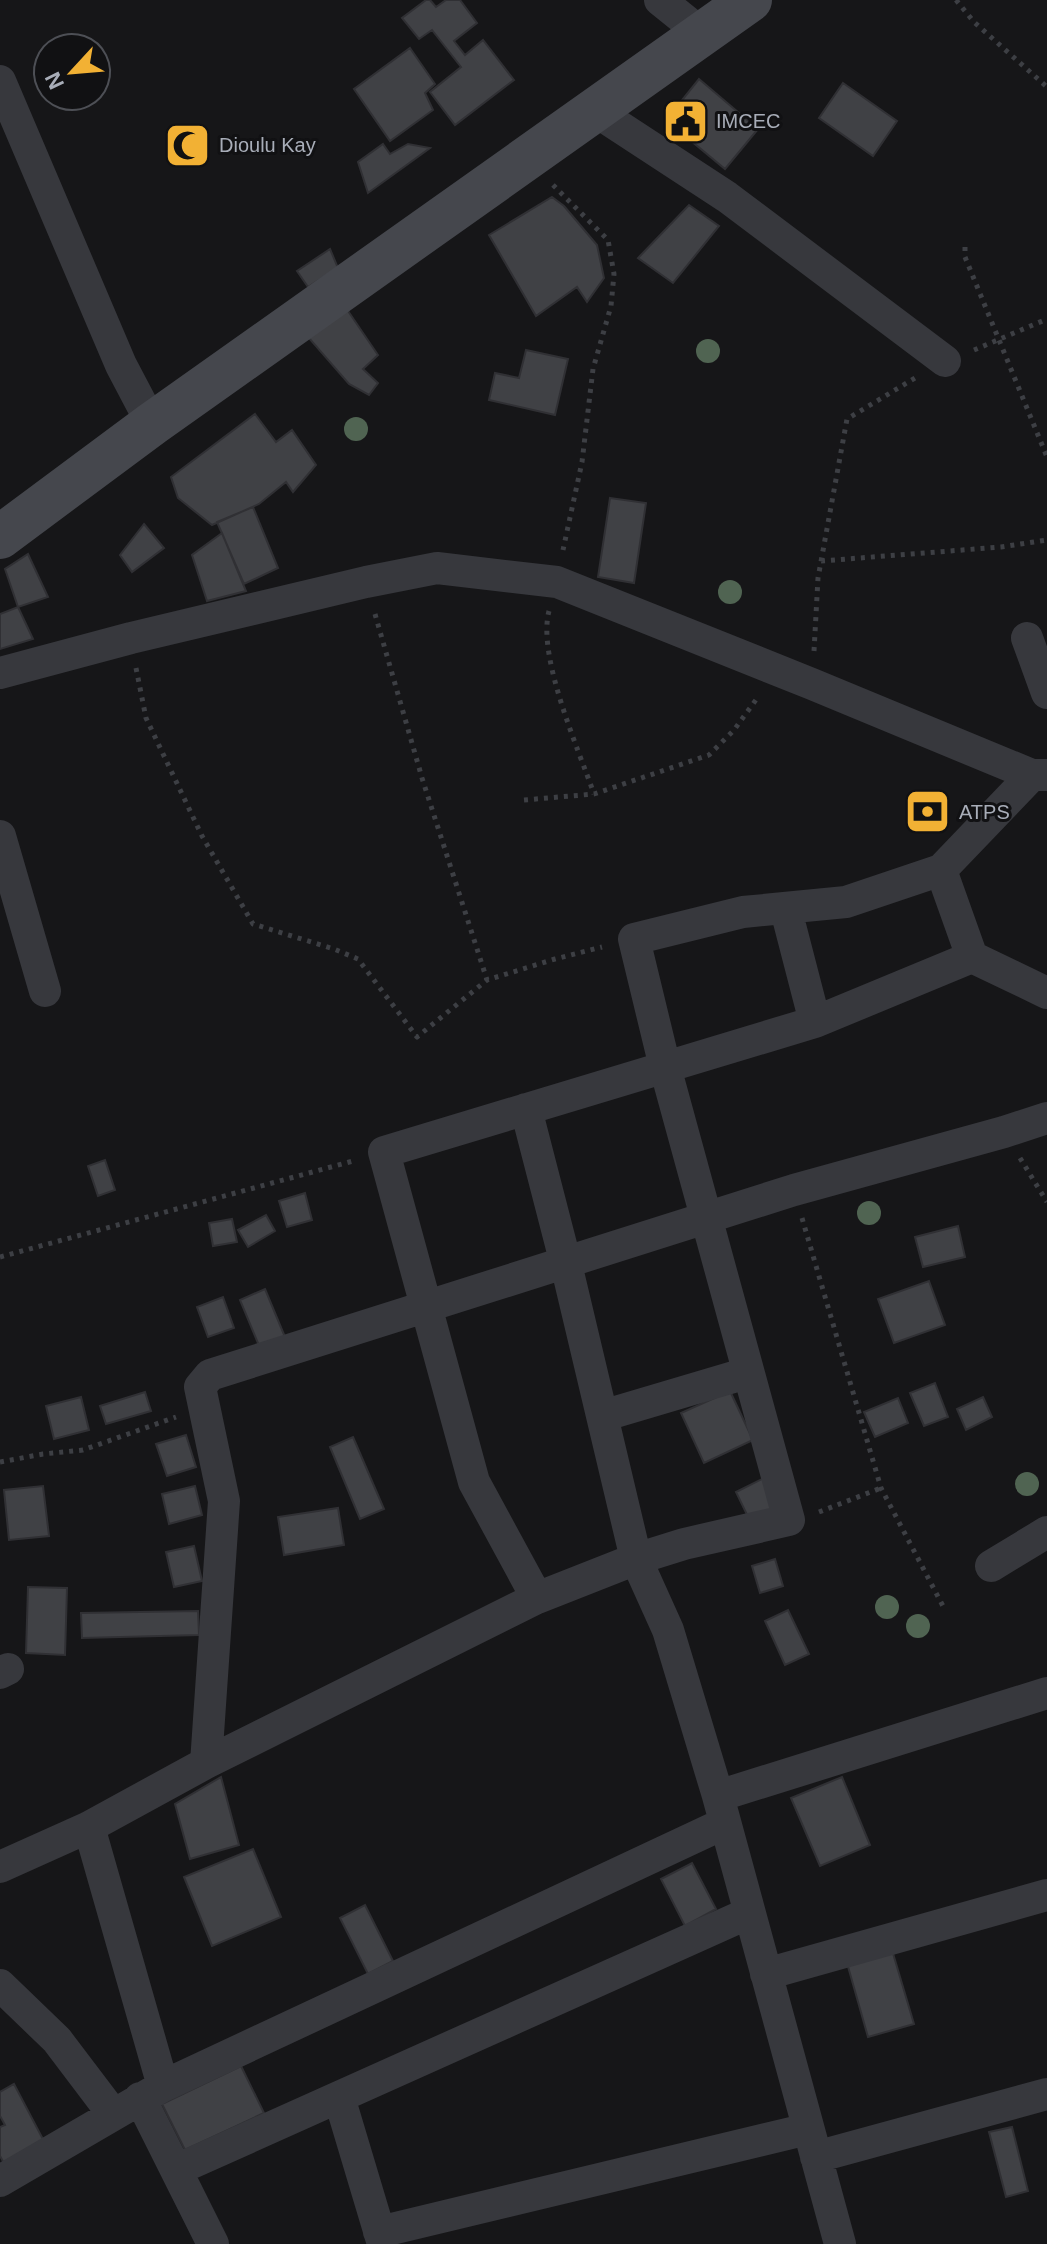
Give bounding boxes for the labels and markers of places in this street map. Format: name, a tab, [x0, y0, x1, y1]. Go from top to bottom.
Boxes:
public building icon: IMCEC	[661, 97, 709, 145]
place label: IMCEC	[716, 110, 780, 132]
mosque icon: Dioulu Kay	[164, 121, 212, 169]
place label: Dioulu Kay	[219, 134, 316, 156]
bank icon: ATPS	[904, 788, 952, 836]
place label: ATPS	[959, 801, 1010, 823]

